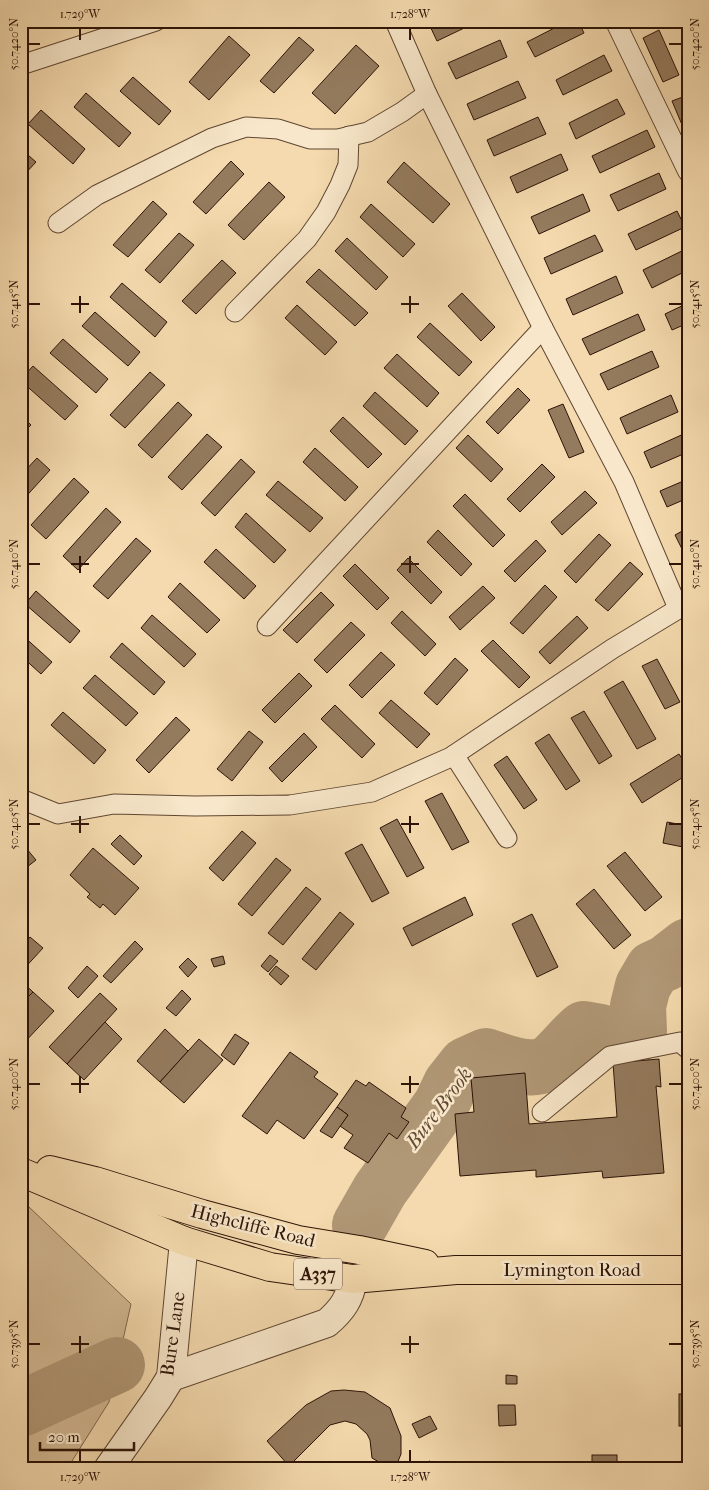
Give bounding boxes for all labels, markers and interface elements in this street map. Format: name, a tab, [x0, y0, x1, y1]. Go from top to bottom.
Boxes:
text: 1.729°W	[60, 7, 101, 21]
text: 1.728°W	[390, 7, 431, 21]
text: 50.7420°N	[7, 18, 21, 70]
text: 50.7420°N	[688, 18, 702, 70]
text: 50.7415°N	[7, 280, 21, 328]
text: 50.7415°N	[688, 280, 702, 328]
text: 50.7410°N	[7, 539, 21, 589]
text: 50.7410°N	[688, 539, 702, 589]
text: 50.7405°N	[7, 798, 21, 850]
text: 50.7405°N	[688, 798, 702, 850]
text: 50.7400°N	[7, 1058, 21, 1110]
text: 50.7400°N	[688, 1058, 702, 1110]
water label: Bure Brook	[401, 1063, 477, 1154]
street label: Highcliffe Road	[189, 1200, 318, 1252]
road number: A337	[294, 1258, 342, 1290]
street label: Lymington Road	[503, 1259, 641, 1281]
street label: Bure Lane	[156, 1290, 190, 1378]
text: 50.7395°N	[7, 1319, 21, 1369]
text: 50.7395°N	[688, 1319, 702, 1369]
scale bar	[40, 1420, 134, 1452]
text: 20 m	[48, 1428, 80, 1446]
text: 1.729°W	[60, 1470, 101, 1484]
text: 1.728°W	[390, 1470, 431, 1484]

